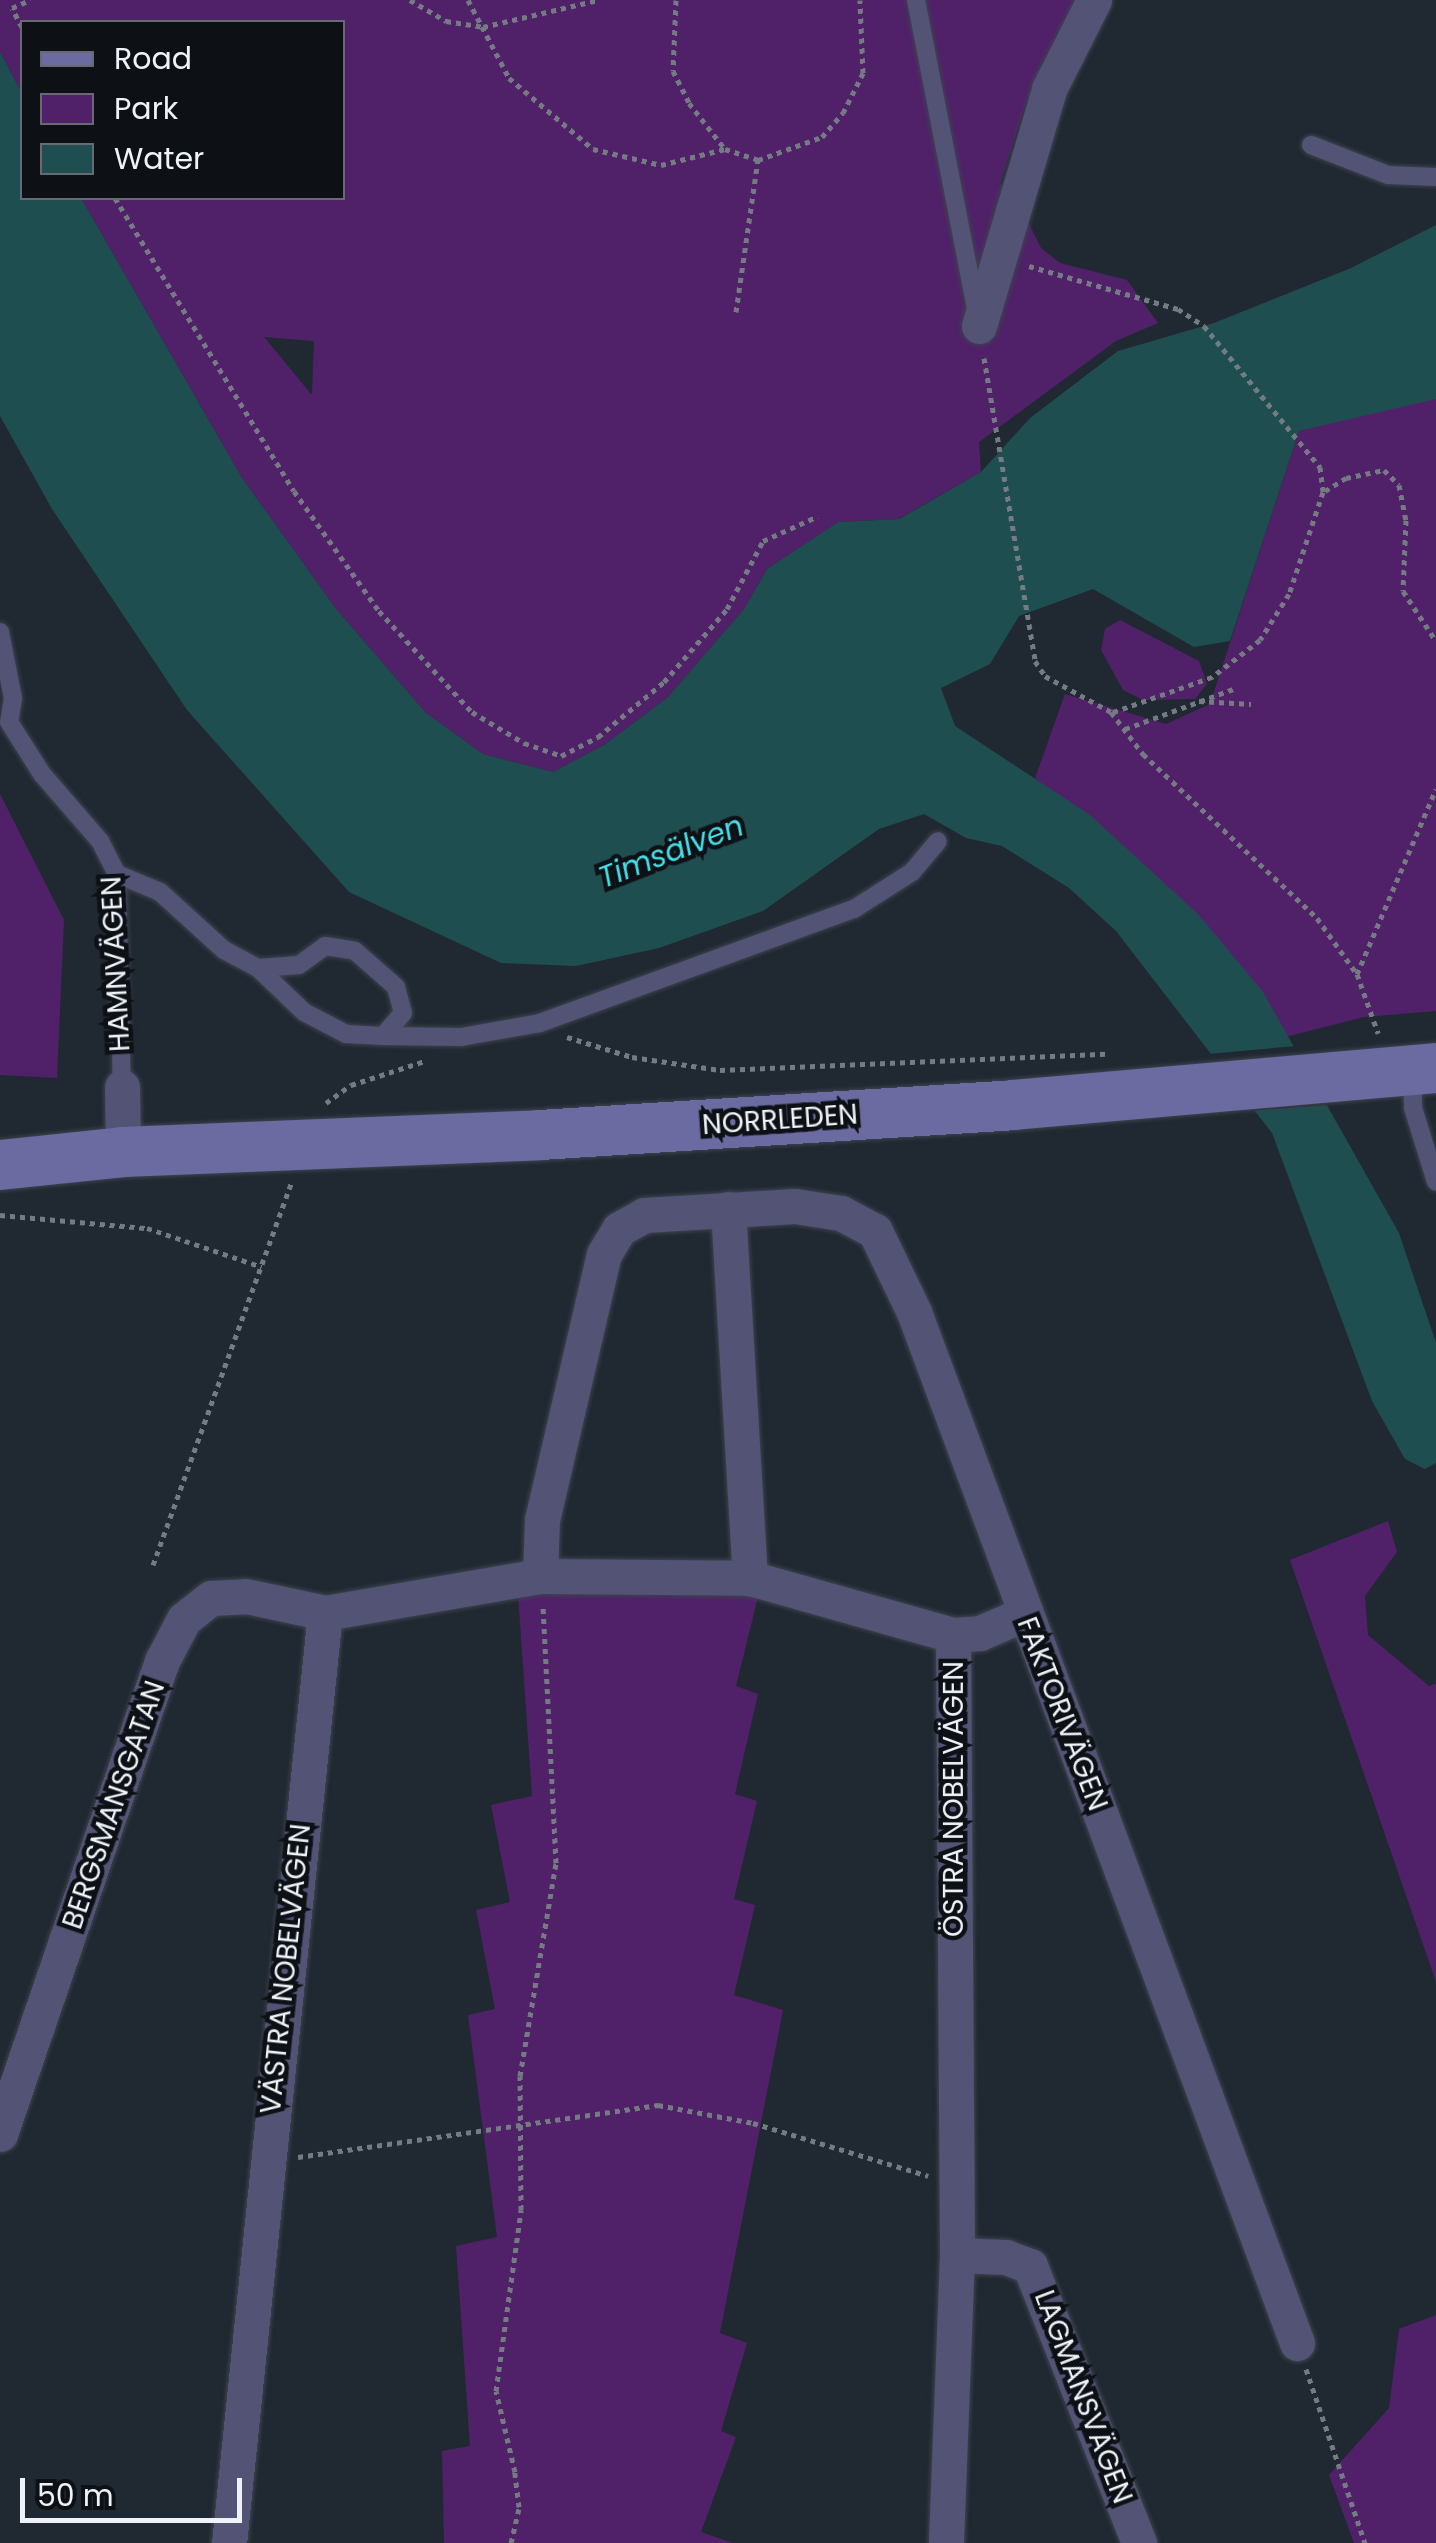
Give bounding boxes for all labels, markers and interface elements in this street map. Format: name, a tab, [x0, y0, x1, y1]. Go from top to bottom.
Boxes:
legend	[20, 20, 345, 200]
text: Road	[114, 37, 192, 80]
text: Park	[114, 87, 178, 130]
text: Water	[114, 137, 204, 180]
water label: Timsälven	[593, 808, 749, 896]
street label: HAMNVÄGEN	[95, 875, 137, 1053]
street label: NORRLEDEN	[701, 1098, 859, 1142]
street label: FAKTORIVÄGEN	[1010, 1613, 1114, 1815]
street label: ÖSTRA NOBELVÄGEN	[937, 1661, 971, 1937]
street label: BERGSMANSGATAN	[56, 1677, 172, 1933]
street label: VÄSTRA NOBELVÄGEN	[254, 1822, 318, 2116]
street label: LAGMANSVÄGEN	[1027, 2286, 1139, 2508]
scale bar	[25, 2458, 248, 2520]
text: 50 m	[37, 2474, 114, 2517]

